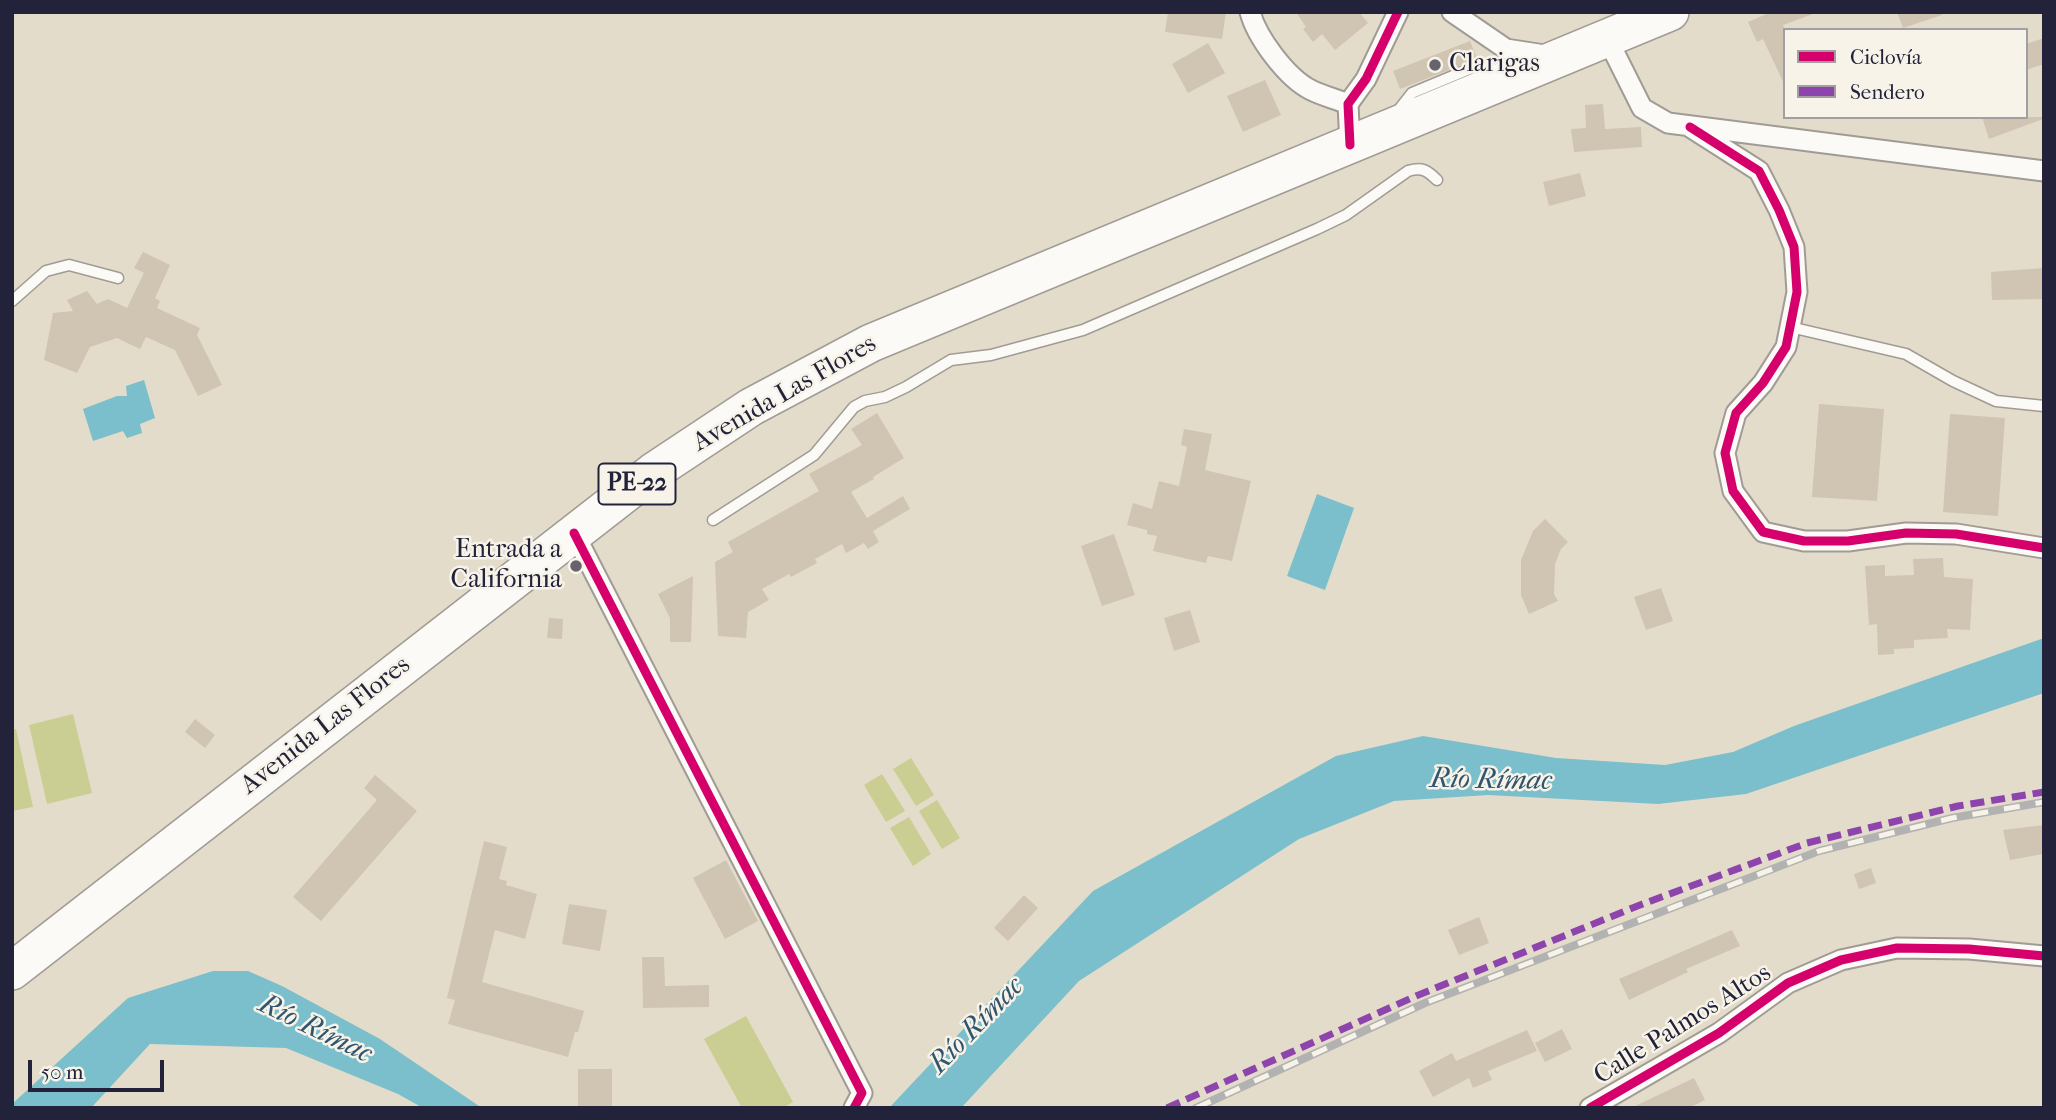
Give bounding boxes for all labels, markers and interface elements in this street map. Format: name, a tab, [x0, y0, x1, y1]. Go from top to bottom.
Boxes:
legend	[1783, 28, 2028, 119]
text: Ciclovía	[1850, 45, 1922, 69]
place label: Clarigas	[1449, 49, 1540, 81]
marker: Clarigas	[1427, 57, 1443, 73]
text: Sendero	[1850, 80, 1925, 104]
street label: Avenida Las Flores	[688, 329, 882, 459]
road number: PE-22	[598, 463, 676, 504]
place label: Entrada a California	[451, 535, 562, 596]
marker: Entrada a California	[568, 558, 584, 574]
street label: Avenida Las Flores	[235, 650, 417, 802]
water label: Río Rímac	[1430, 763, 1552, 799]
street label: Calle Palmos Altos	[1589, 958, 1777, 1092]
water label: Río Rímac	[923, 971, 1031, 1081]
water label: Río Rímac	[253, 988, 377, 1072]
scale bar	[32, 1046, 168, 1090]
text: 50 m	[41, 1060, 84, 1084]

